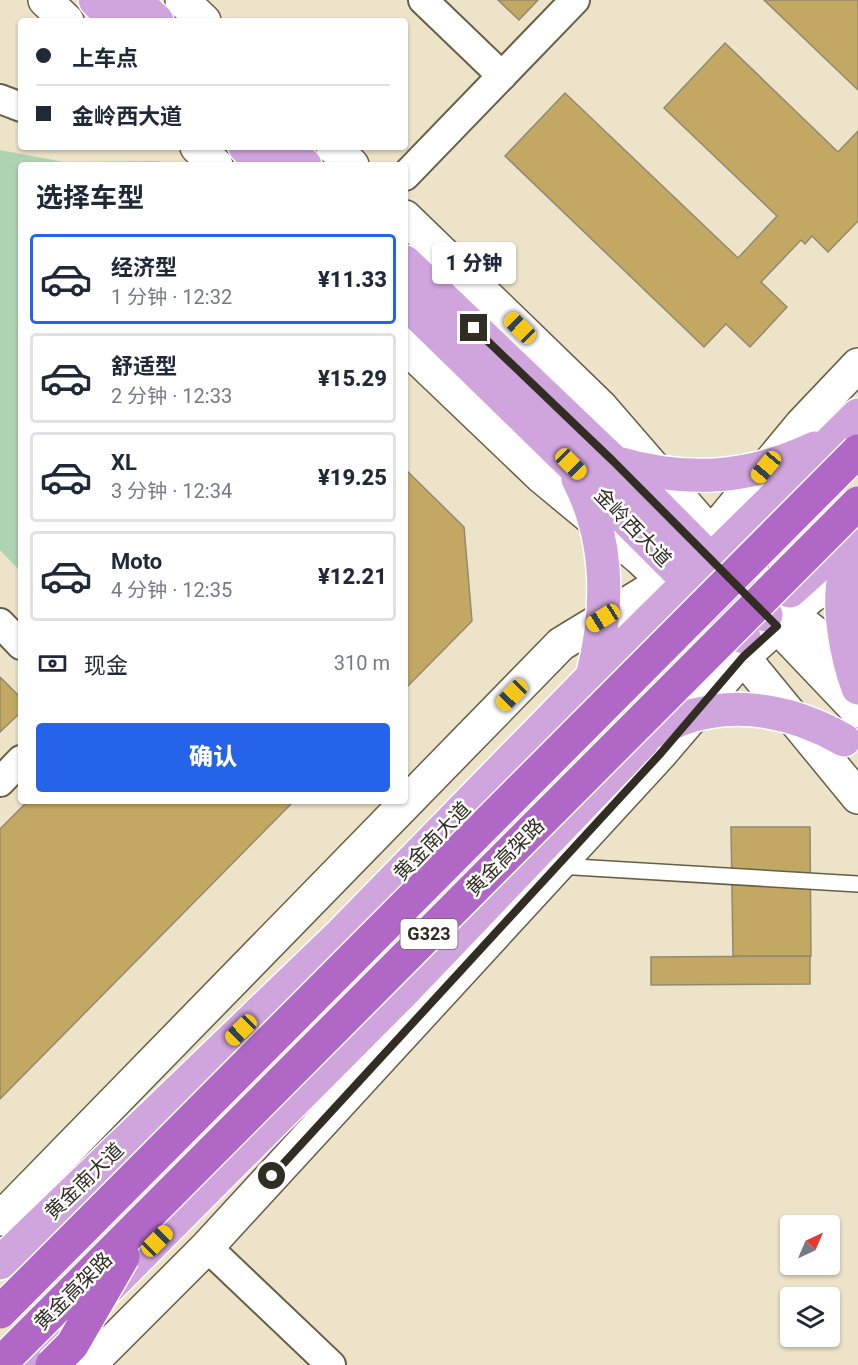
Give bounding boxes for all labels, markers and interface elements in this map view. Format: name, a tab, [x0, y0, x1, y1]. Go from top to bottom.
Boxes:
text: 上车点	[72, 46, 138, 71]
text: 金岭西大道	[72, 104, 182, 129]
text: 选择车型	[36, 182, 144, 214]
callout: 1 分钟	[432, 241, 516, 283]
text: 1 分钟	[446, 251, 502, 275]
icon: car	[39, 252, 93, 306]
text: 经济型	[111, 255, 177, 280]
text: ¥11.33	[318, 267, 387, 292]
text: 1 分钟 · 12:32	[111, 285, 232, 309]
car	[501, 309, 539, 347]
route end	[460, 314, 487, 341]
icon: car	[39, 351, 93, 405]
text: 舒适型	[111, 354, 177, 379]
text: ¥15.29	[318, 366, 387, 391]
text: 2 分钟 · 12:33	[111, 384, 232, 408]
car	[552, 445, 590, 483]
car	[748, 447, 784, 487]
icon: car	[39, 450, 93, 504]
text: XL	[111, 450, 137, 475]
text: ¥19.25	[318, 465, 387, 490]
text: 3 分钟 · 12:34	[111, 479, 232, 503]
street label: 金岭西大道	[590, 483, 676, 571]
icon: car	[39, 549, 93, 603]
text: Moto	[111, 549, 162, 574]
text: ¥12.21	[318, 564, 387, 589]
text: 4 分钟 · 12:35	[111, 578, 232, 602]
car	[583, 601, 623, 635]
icon: cash	[36, 647, 69, 680]
text: 310 m	[334, 651, 390, 675]
text: 现金	[84, 653, 128, 678]
car	[493, 676, 531, 714]
button: 确认	[36, 723, 390, 792]
street label: 黄金南大道	[389, 797, 475, 885]
street label: 黄金高架路	[461, 813, 549, 901]
road number: G323	[400, 919, 458, 949]
car	[222, 1011, 260, 1049]
street label: 黄金南大道	[40, 1138, 128, 1224]
route start	[258, 1162, 285, 1189]
north arrow	[780, 1215, 840, 1275]
map controls	[780, 1215, 840, 1347]
car	[138, 1222, 176, 1260]
street label: 黄金高架路	[29, 1247, 117, 1335]
button: layers	[780, 1287, 840, 1347]

